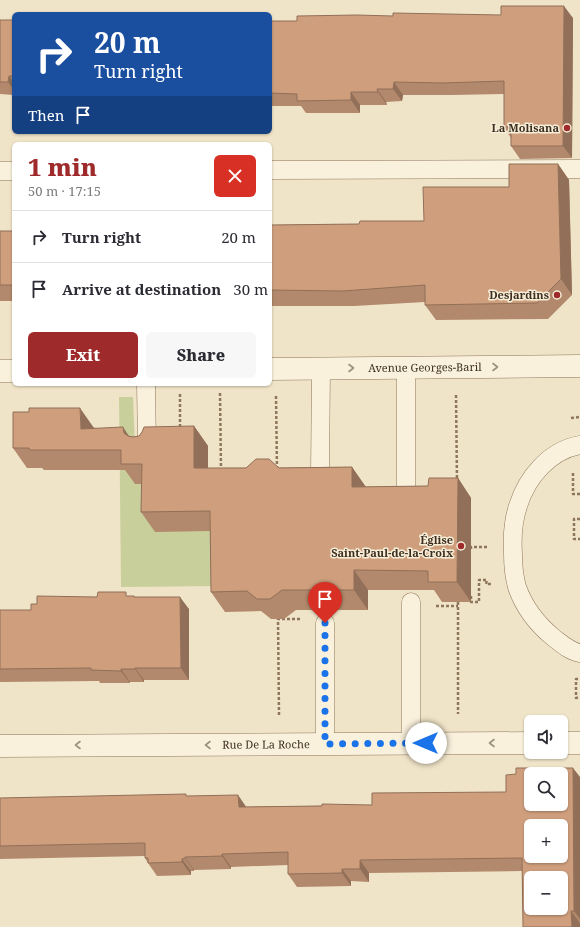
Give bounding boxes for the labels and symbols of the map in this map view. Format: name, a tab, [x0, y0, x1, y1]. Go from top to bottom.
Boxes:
place label: La Molisana	[492, 120, 559, 135]
marker: La Molisana	[562, 123, 572, 133]
place label: Desjardins	[489, 287, 549, 302]
marker: Desjardins	[552, 290, 562, 300]
street label: Avenue Georges-Baril	[368, 359, 482, 375]
one-way arrow	[492, 363, 498, 371]
one-way arrow	[348, 364, 354, 372]
place label: Église Saint-Paul-de-la-Croix	[331, 532, 454, 560]
marker: Église Saint-Paul-de-la-Croix	[456, 541, 466, 551]
pin	[308, 582, 342, 623]
position arrow	[405, 722, 447, 764]
street label: Rue De La Roche	[222, 736, 310, 752]
one-way arrow	[489, 739, 495, 747]
one-way arrow	[75, 741, 81, 749]
one-way arrow	[205, 741, 211, 749]

